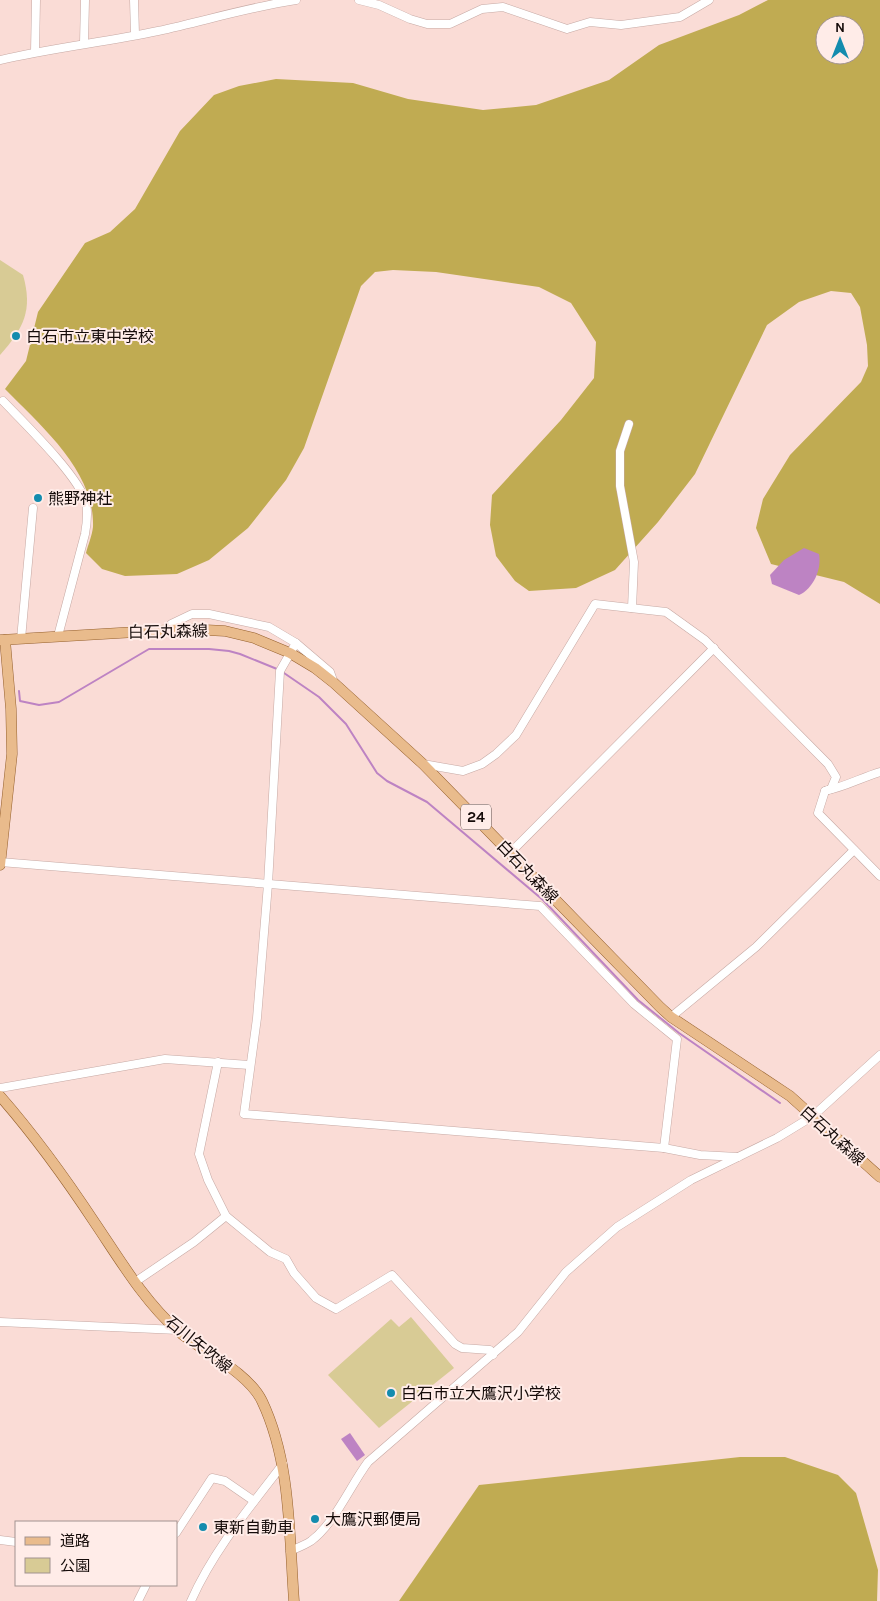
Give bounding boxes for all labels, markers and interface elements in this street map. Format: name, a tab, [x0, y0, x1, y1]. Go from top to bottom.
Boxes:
north arrow	[815, 15, 865, 65]
text: N	[835, 19, 845, 36]
place label: 白石市立東中学校	[26, 327, 154, 346]
marker: 白石市立東中学校	[10, 330, 22, 342]
place label: 熊野神社	[48, 489, 112, 508]
marker: 熊野神社	[32, 492, 44, 504]
street label: 白石丸森線	[128, 621, 208, 642]
road number: 24	[461, 804, 491, 830]
street label: 白石丸森線	[493, 836, 562, 907]
street label: 白石丸森線	[797, 1102, 869, 1169]
street label: 石川矢吹線	[162, 1312, 236, 1377]
place label: 白石市立大鷹沢小学校	[401, 1384, 561, 1403]
marker: 白石市立大鷹沢小学校	[385, 1387, 397, 1399]
place label: 大鷹沢郵便局	[325, 1510, 421, 1529]
marker: 大鷹沢郵便局	[309, 1513, 321, 1525]
place label: 東新自動車	[213, 1518, 293, 1537]
legend	[15, 1521, 178, 1586]
marker: 東新自動車	[197, 1521, 209, 1533]
text: 道路	[60, 1532, 90, 1550]
text: 公園	[60, 1557, 90, 1575]

